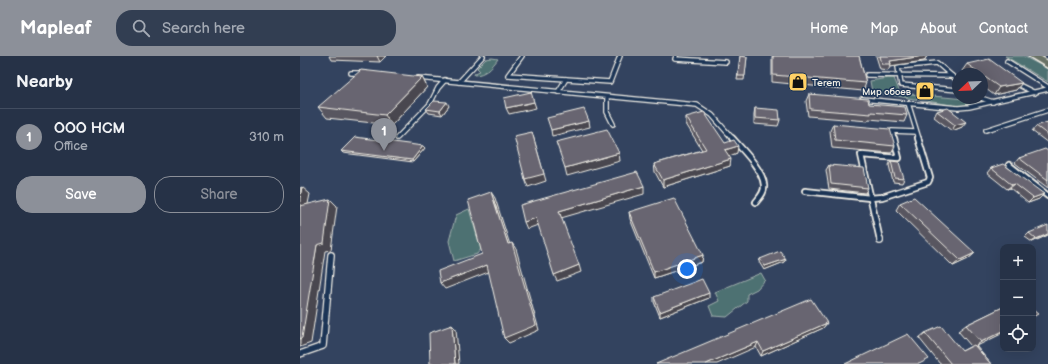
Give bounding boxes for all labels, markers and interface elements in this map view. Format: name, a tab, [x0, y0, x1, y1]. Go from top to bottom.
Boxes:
search box	[116, 10, 396, 46]
text: Mapleaf	[20, 17, 92, 40]
icon: search	[130, 17, 152, 39]
text: Search here	[162, 19, 245, 38]
text: Home	[810, 20, 848, 37]
text: Map	[870, 20, 898, 37]
text: About	[920, 20, 957, 37]
text: Contact	[979, 20, 1028, 37]
north arrow	[952, 68, 988, 104]
shop icon: Terem	[787, 71, 809, 93]
text: Nearby	[16, 72, 73, 92]
place label: Terem	[812, 77, 841, 89]
shop icon: Мир обоев	[914, 80, 936, 102]
place label: Мир обоев	[862, 86, 912, 98]
pin: 1	[371, 118, 397, 151]
text: ООО НСМ	[54, 119, 125, 138]
text: 1	[26, 129, 32, 145]
text: 310 m	[249, 129, 284, 145]
text: Office	[54, 138, 88, 154]
button: Save	[16, 176, 146, 213]
button: Share	[154, 176, 284, 213]
map controls	[1000, 244, 1036, 352]
button: +	[1000, 244, 1036, 280]
your location	[677, 259, 697, 279]
button: −	[1000, 280, 1036, 316]
button: locate	[1000, 316, 1036, 352]

